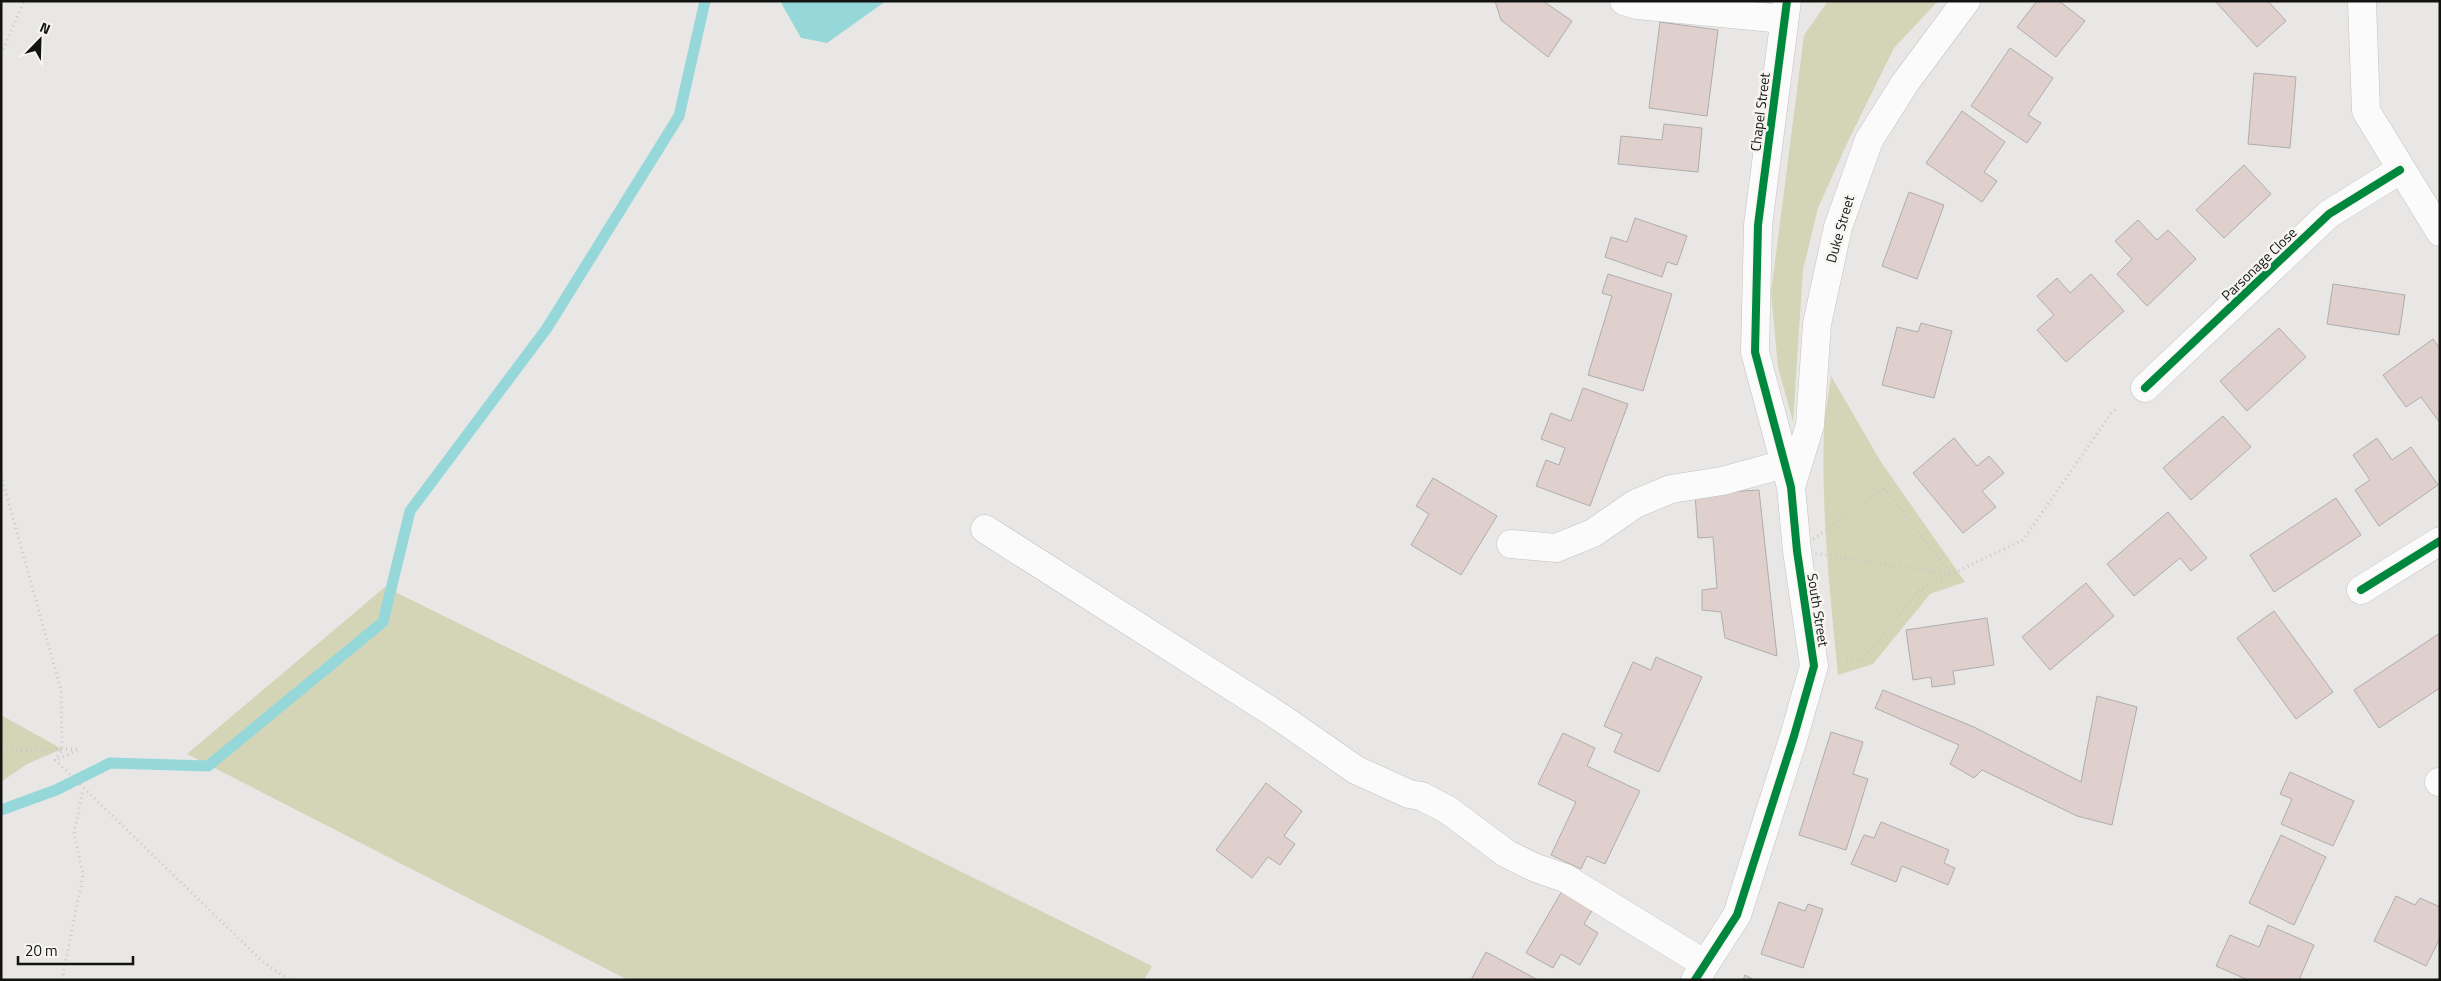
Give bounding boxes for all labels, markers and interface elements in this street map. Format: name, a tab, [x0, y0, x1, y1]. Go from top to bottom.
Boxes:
north arrow	[15, 15, 65, 65]
text: N	[37, 16, 54, 39]
street label: Chapel Street	[1744, 71, 1775, 152]
street label: Duke Street	[1820, 193, 1859, 265]
street label: Parsonage Close	[2216, 222, 2301, 305]
street label: South Street	[1802, 572, 1835, 648]
scale bar	[18, 934, 132, 966]
text: 20 m	[25, 939, 58, 962]

